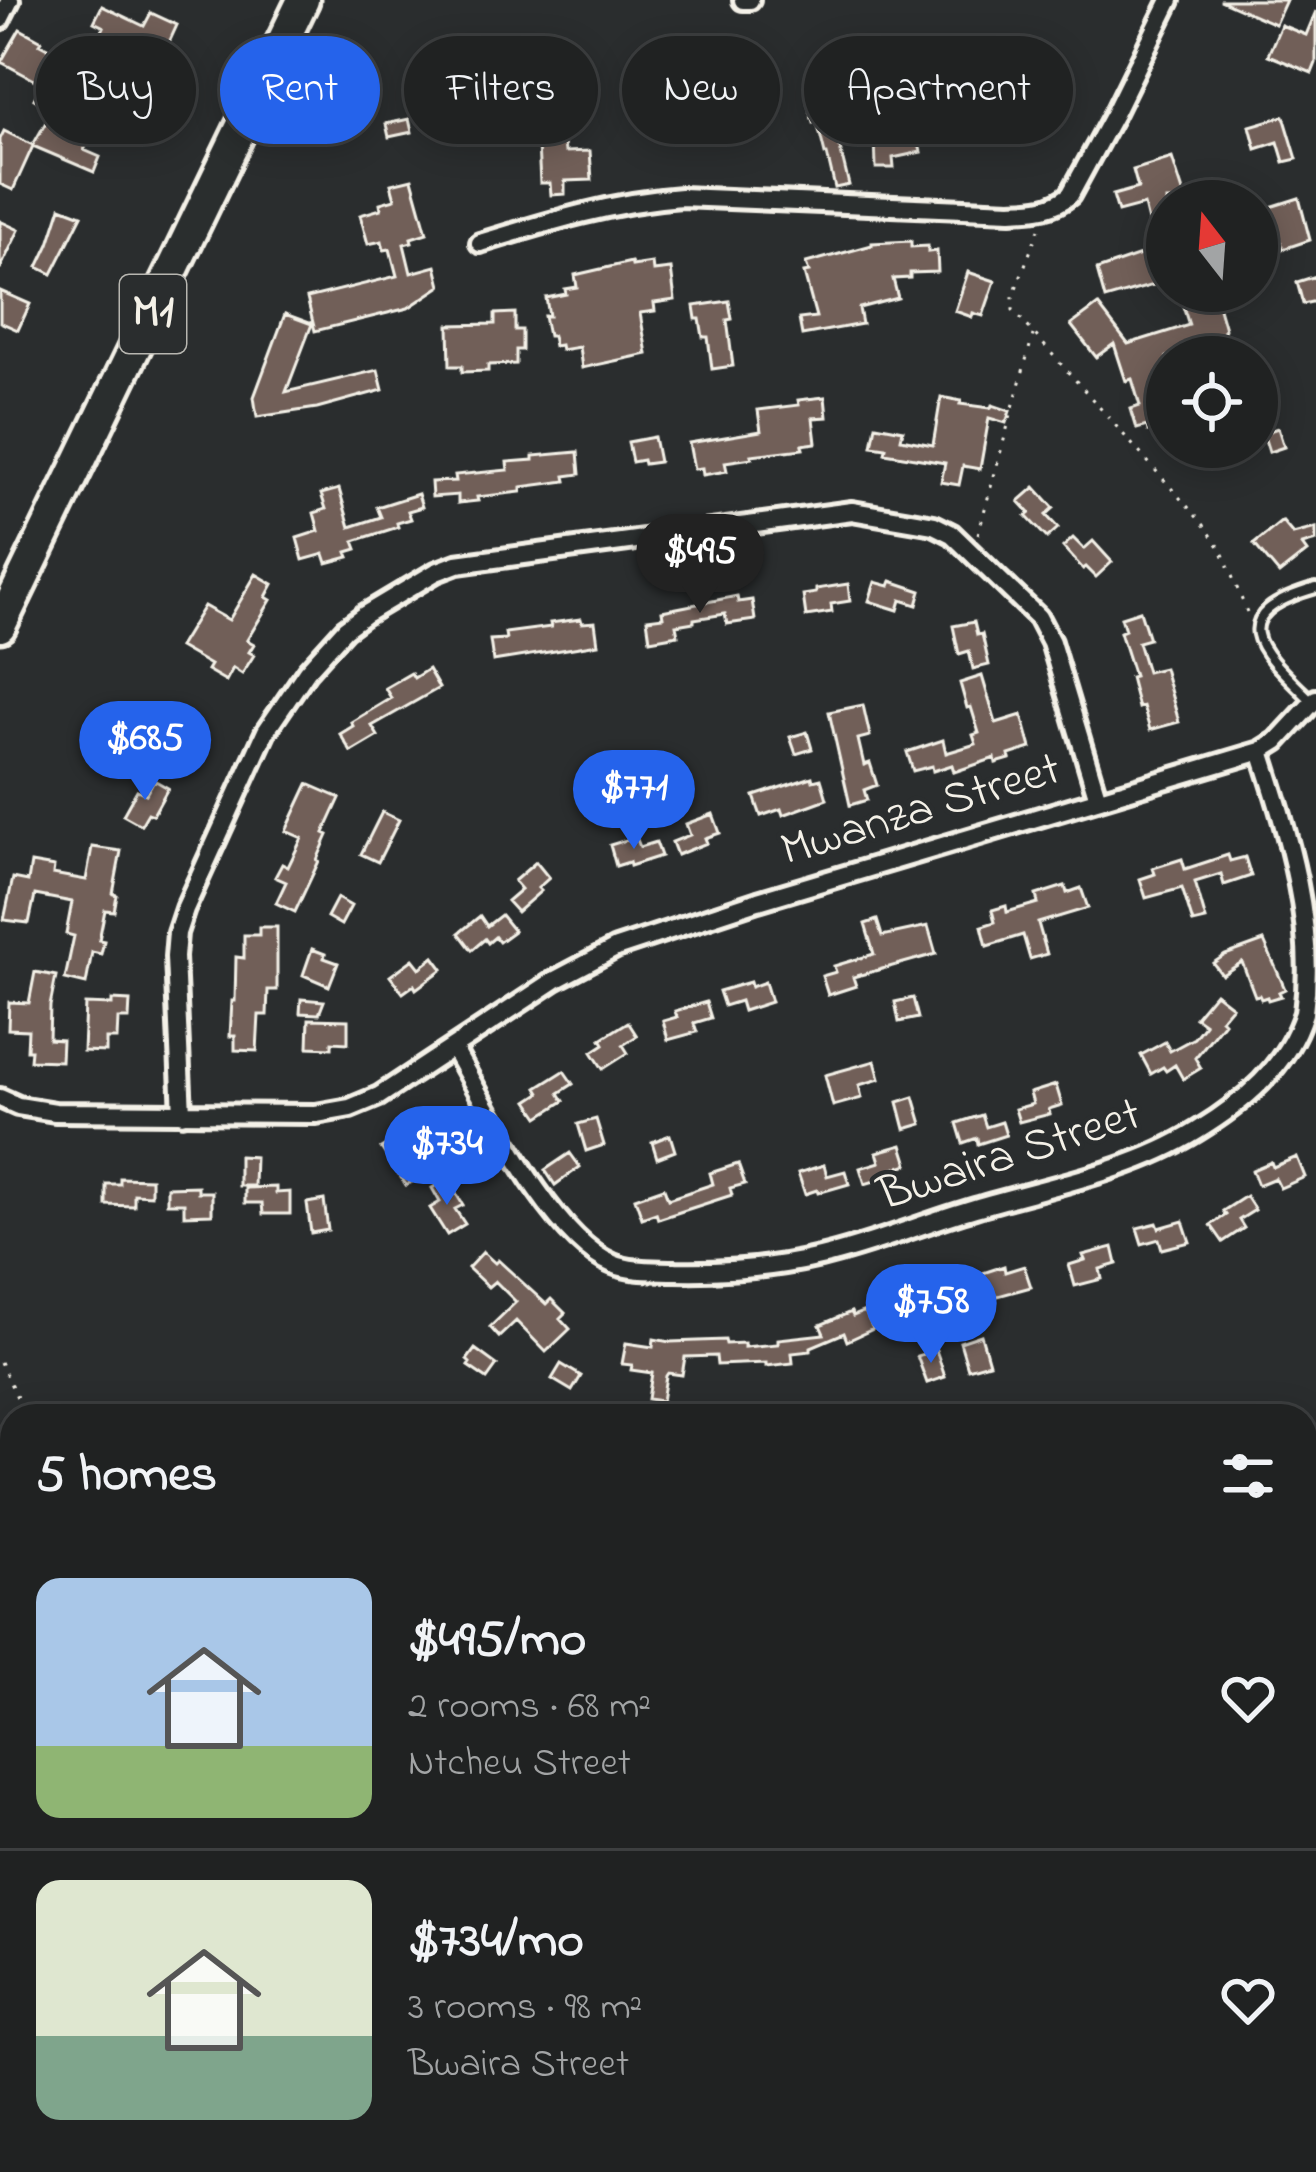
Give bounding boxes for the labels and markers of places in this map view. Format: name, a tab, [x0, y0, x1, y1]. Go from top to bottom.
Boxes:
pin: $495	[629, 514, 771, 616]
pin: $685	[74, 701, 216, 803]
pin: $771	[563, 750, 705, 852]
pin: $734	[376, 1106, 518, 1208]
pin: $758	[860, 1264, 1002, 1366]

